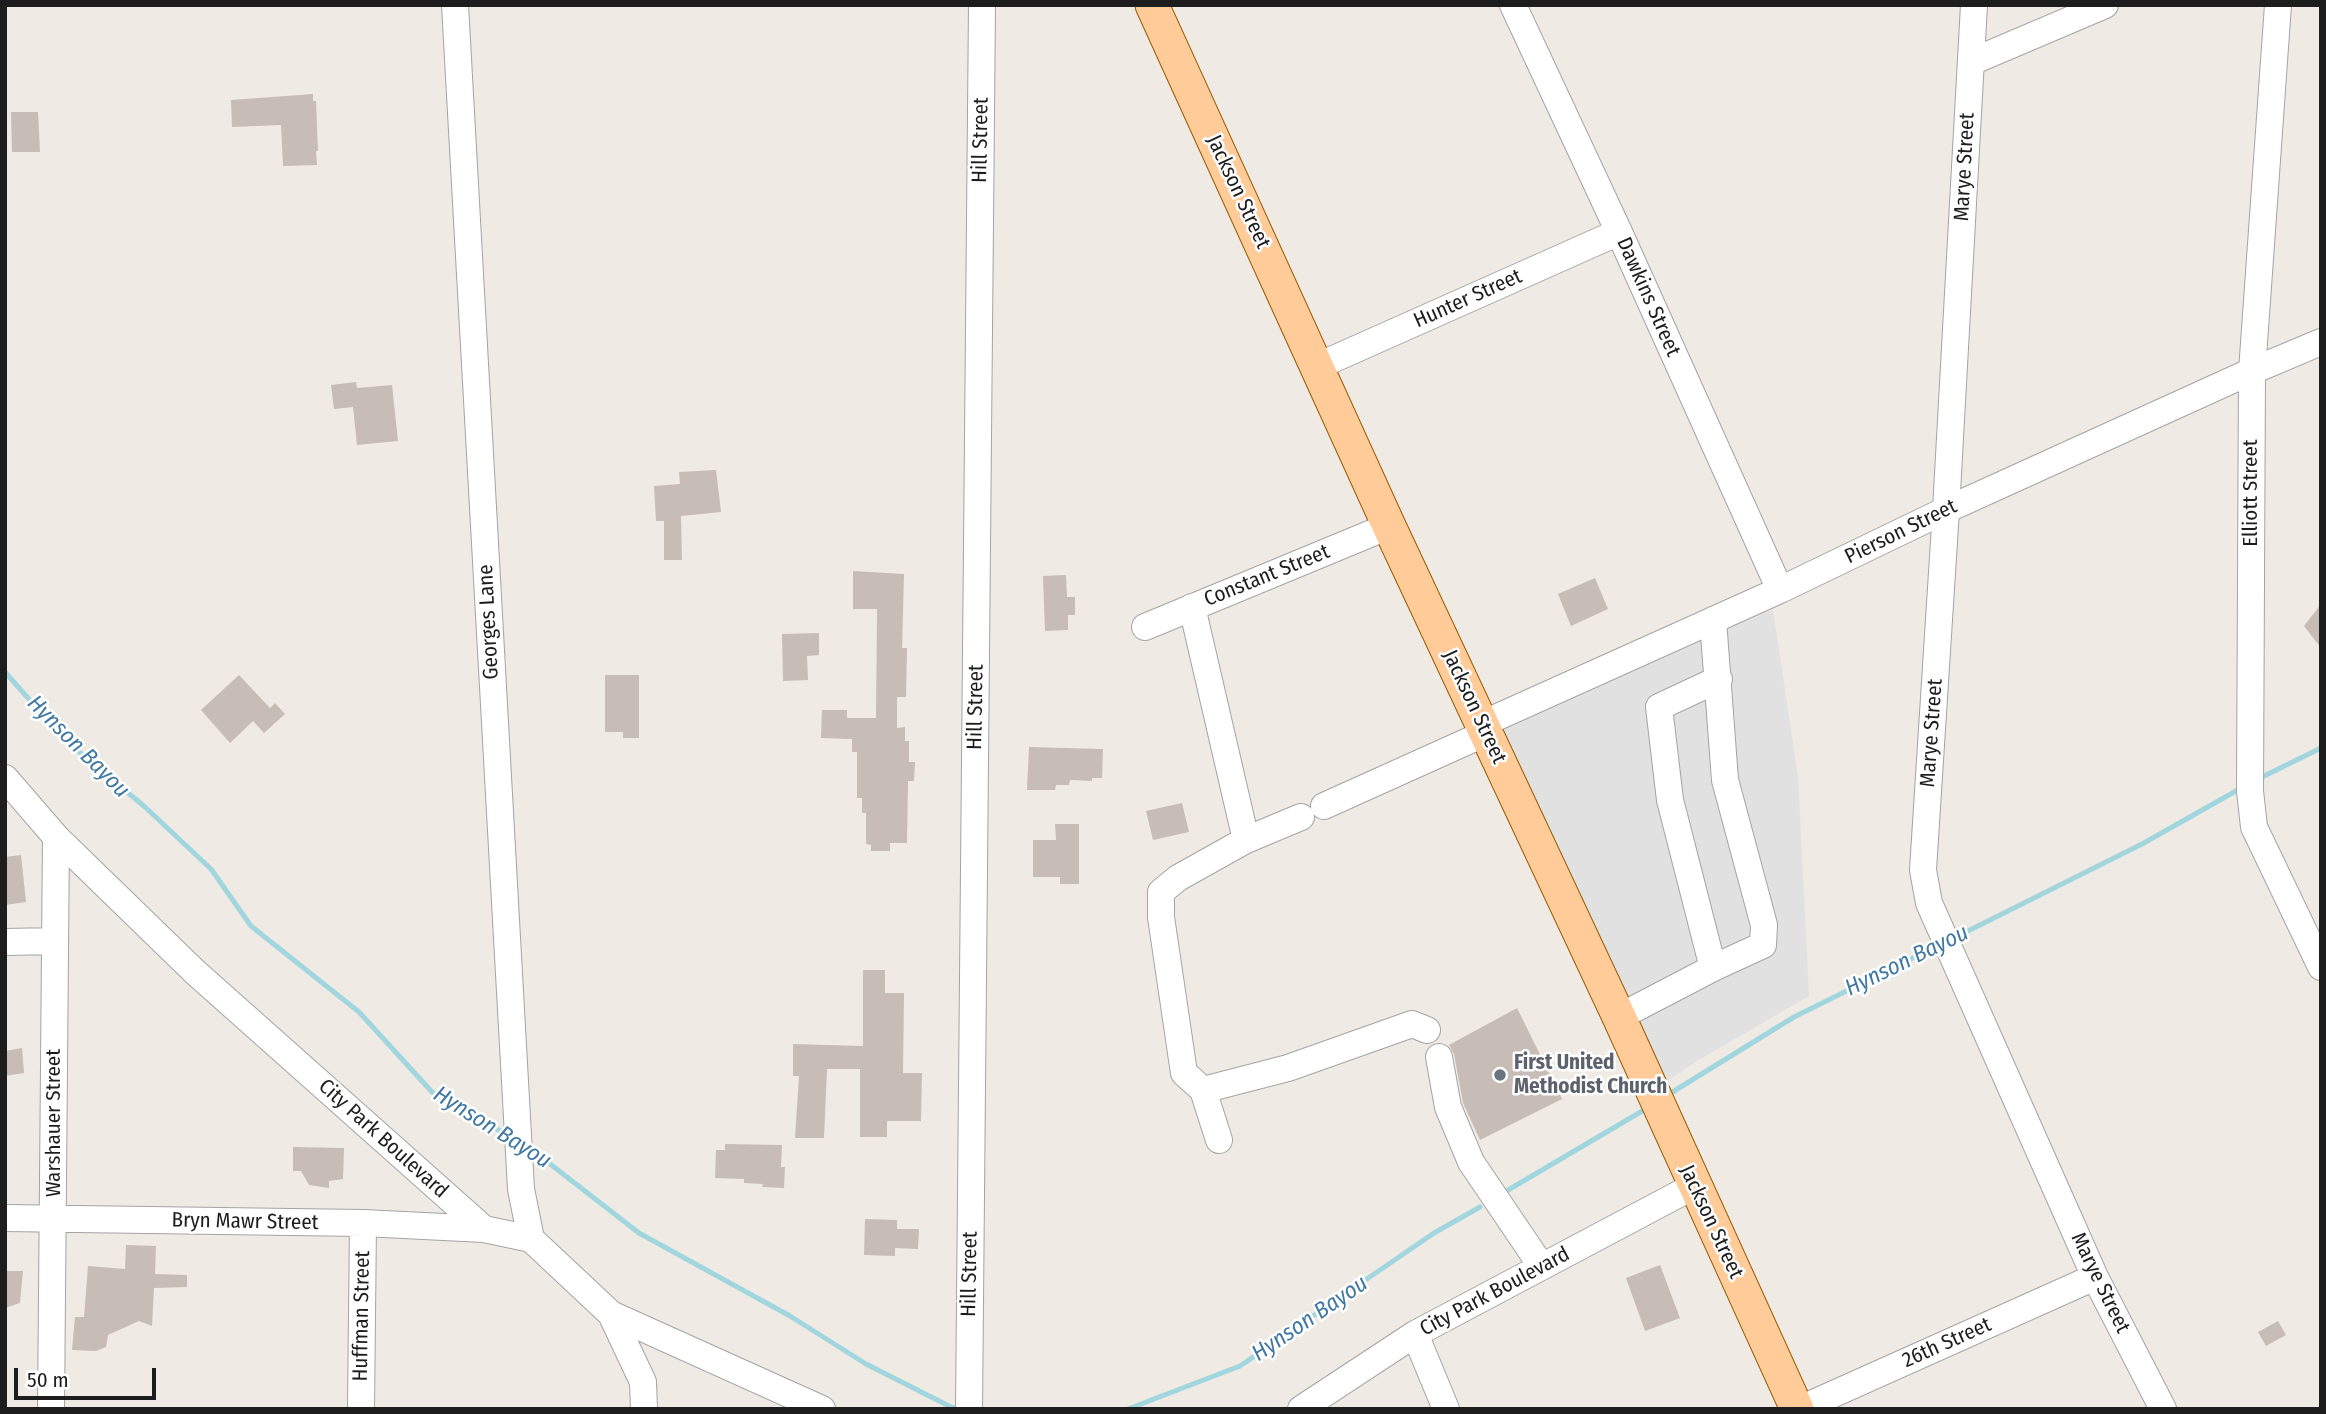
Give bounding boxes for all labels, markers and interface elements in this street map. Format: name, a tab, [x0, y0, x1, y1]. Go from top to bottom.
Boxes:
street label: Hill Street	[968, 97, 994, 183]
street label: Marye Street	[1950, 112, 1980, 222]
street label: Jackson Street	[1201, 131, 1275, 253]
street label: Dawkins Street	[1611, 234, 1685, 360]
street label: Hunter Street	[1410, 264, 1526, 334]
street label: Elliott Street	[2238, 439, 2264, 547]
street label: Pierson Street	[1841, 494, 1961, 570]
street label: Constant Street	[1201, 539, 1333, 613]
street label: Georges Lane	[473, 564, 505, 680]
street label: Jackson Street	[1437, 646, 1511, 768]
street label: Hill Street	[963, 664, 989, 750]
street label: Marye Street	[1916, 678, 1948, 788]
water label: Hynson Bayou	[21, 690, 135, 804]
water label: Hynson Bayou	[1841, 919, 1973, 1003]
street label: Warshauer Street	[41, 1049, 67, 1197]
place label: First United Methodist Church	[1514, 1050, 1667, 1100]
marker: First United Methodist Church	[1492, 1067, 1508, 1083]
street label: City Park Boulevard	[313, 1074, 453, 1204]
water label: Hynson Bayou	[428, 1081, 556, 1175]
street label: Jackson Street	[1674, 1161, 1748, 1283]
street label: Bryn Mawr Street	[171, 1208, 319, 1236]
street label: Marye Street	[2065, 1229, 2135, 1337]
street label: Hill Street	[957, 1231, 983, 1317]
street label: City Park Boulevard	[1416, 1242, 1574, 1342]
street label: Huffman Street	[348, 1250, 376, 1382]
water label: Hynson Bayou	[1247, 1270, 1373, 1368]
street label: 26th Street	[1899, 1312, 1995, 1374]
scale bar	[18, 1354, 159, 1398]
text: 50 m	[27, 1367, 69, 1393]

